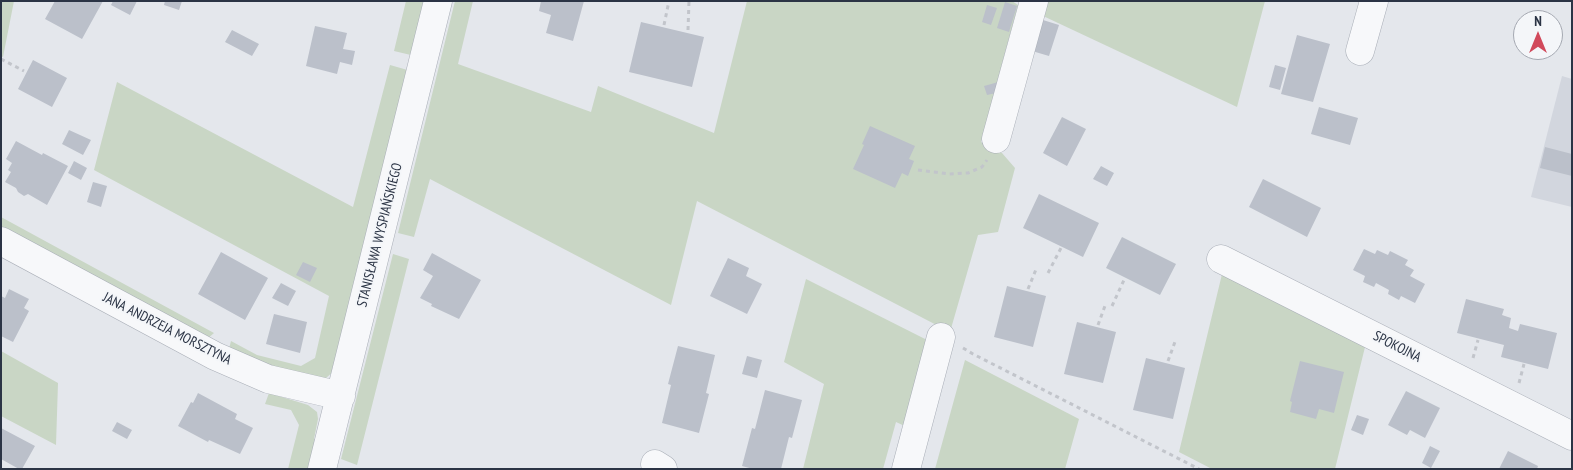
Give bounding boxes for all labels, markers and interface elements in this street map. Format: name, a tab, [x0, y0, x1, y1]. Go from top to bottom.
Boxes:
north arrow	[1513, 10, 1563, 60]
text: N	[1534, 12, 1542, 30]
street label: STANISŁAWA WYSPIAŃSKIEGO	[354, 161, 406, 309]
street label: JANA ANDRZEJA MORSZTYNA	[100, 289, 234, 369]
street label: SPOKOJNA	[1370, 328, 1424, 366]

